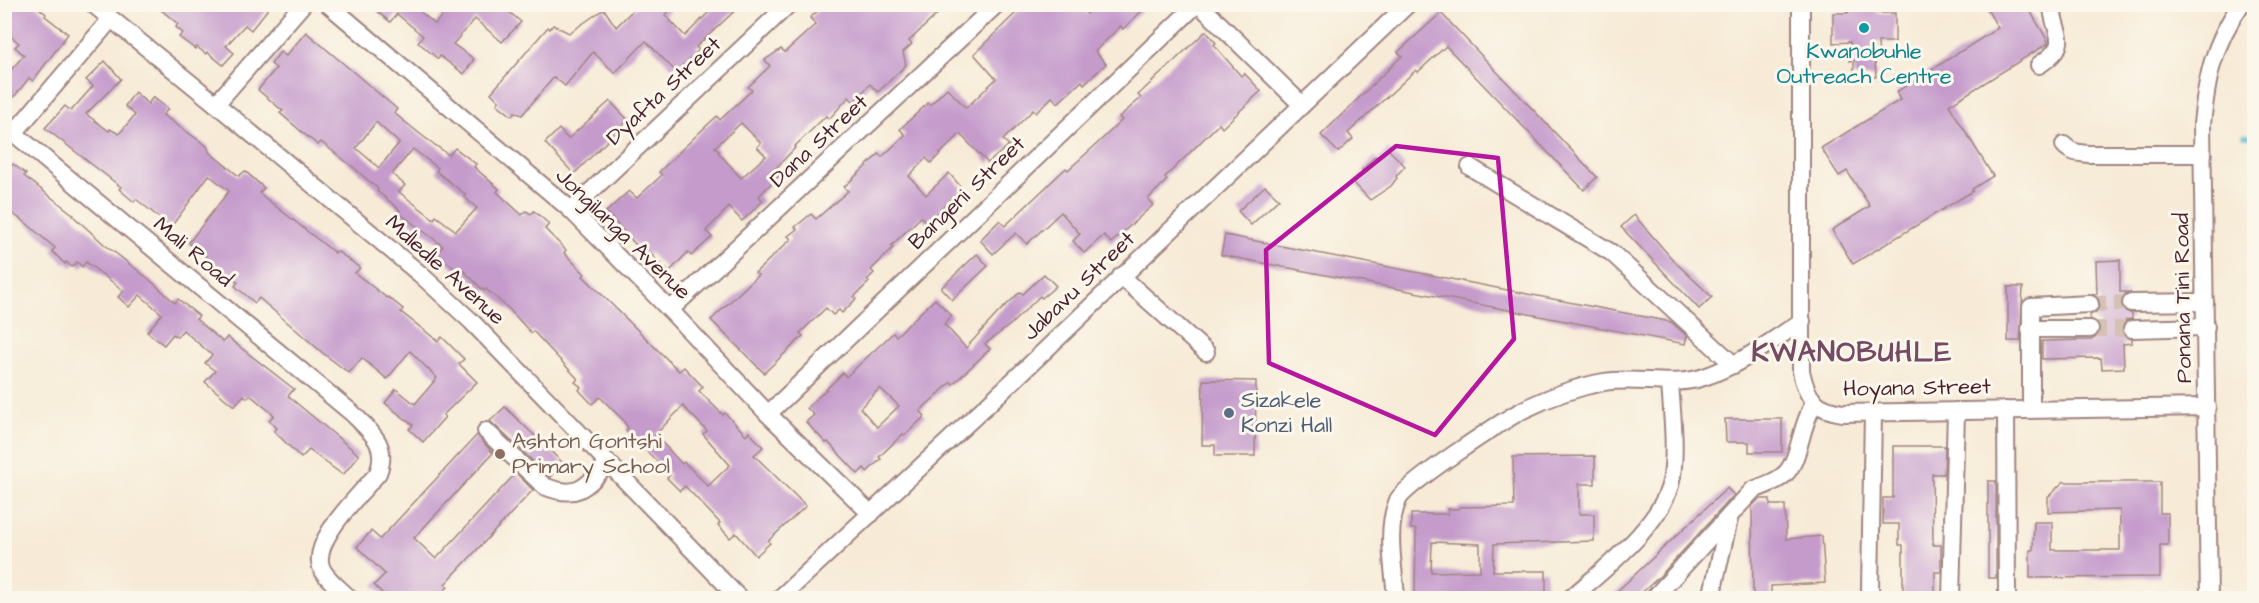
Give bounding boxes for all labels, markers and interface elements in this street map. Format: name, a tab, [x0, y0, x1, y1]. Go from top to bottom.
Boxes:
marker: Kwanobuhle Outreach Centre	[1857, 21, 1871, 35]
street label: Dyafta Street	[600, 29, 729, 153]
place label: Kwanobuhle Outreach Centre	[1776, 36, 1952, 92]
street label: Dana Street	[763, 87, 875, 195]
street label: Bangeni Street	[902, 129, 1033, 258]
street label: Jongilanga Avenue	[547, 161, 698, 308]
street label: Mdledle Avenue	[378, 208, 512, 332]
street label: Mali Road	[146, 209, 240, 295]
street label: Ponana Tini Road	[2166, 213, 2200, 383]
street label: Jabavu Street	[1016, 224, 1142, 348]
district label: KWANOBUHLE	[1751, 333, 1953, 372]
street label: Hoyana Street	[1843, 371, 1991, 406]
place label: Sizakele Konzi Hall	[1241, 385, 1332, 441]
marker: Sizakele Konzi Hall	[1222, 406, 1236, 420]
place label: Ashton Gontshi Primary School	[512, 426, 670, 483]
marker: Ashton Gontshi Primary School	[493, 447, 507, 461]

